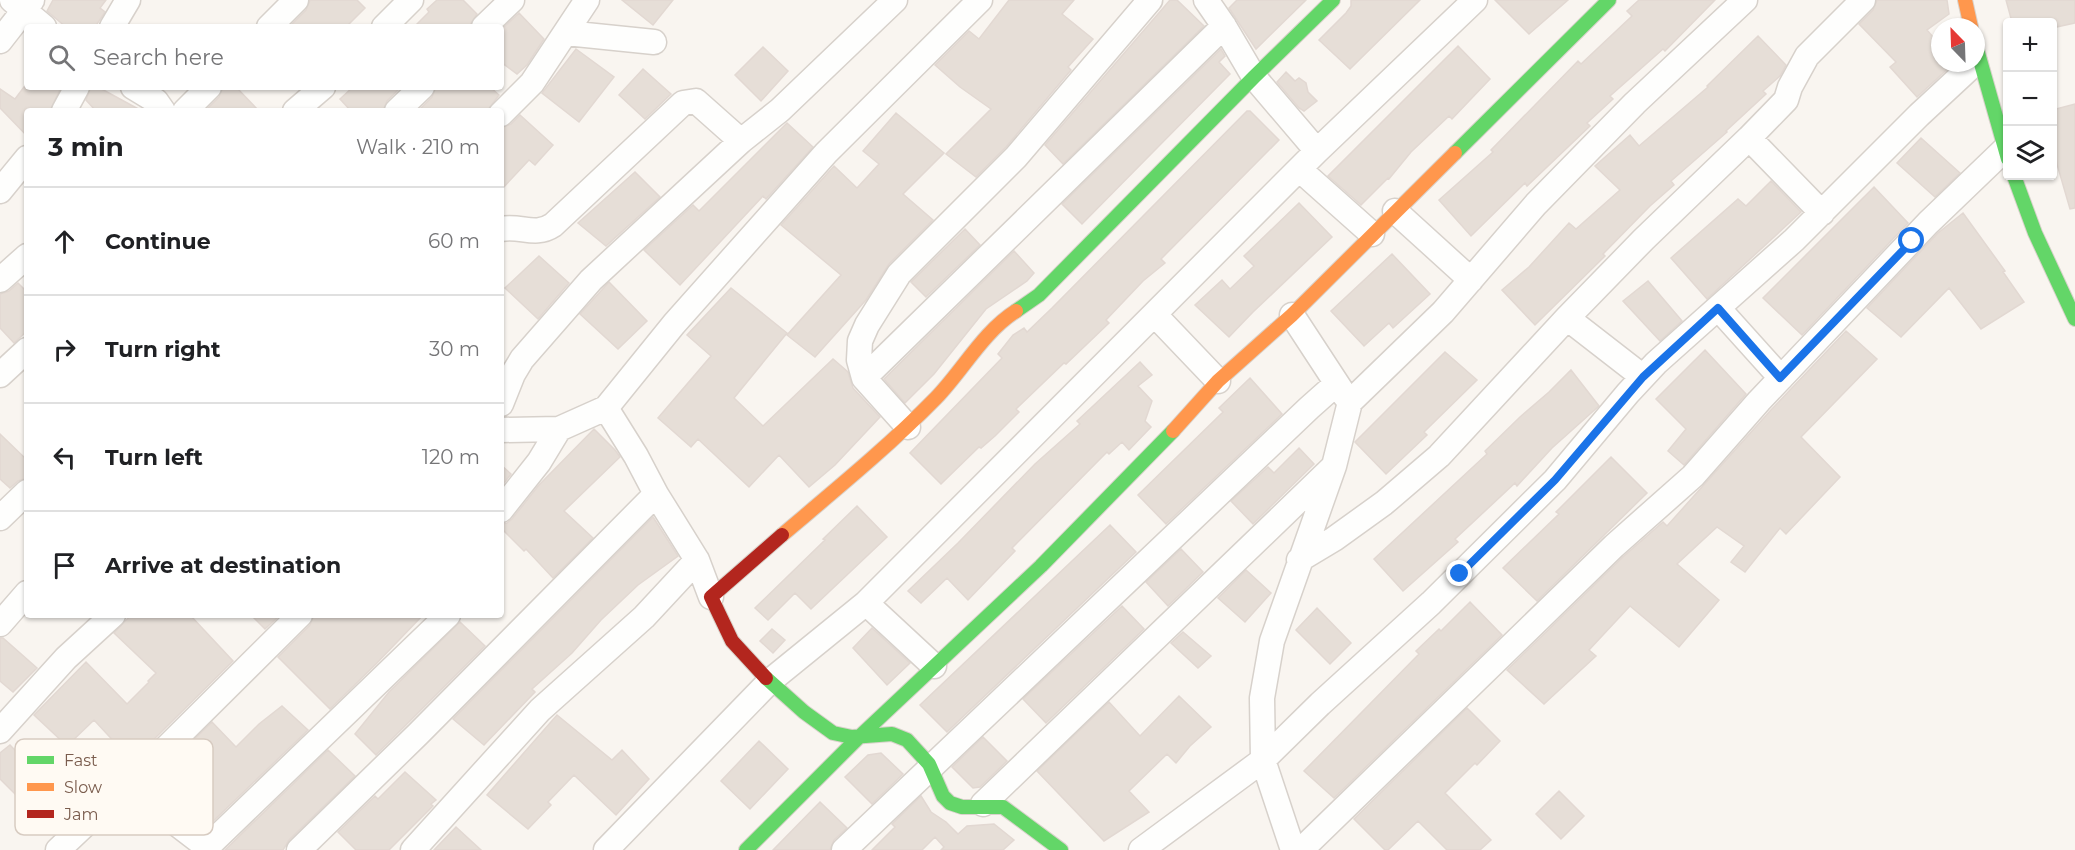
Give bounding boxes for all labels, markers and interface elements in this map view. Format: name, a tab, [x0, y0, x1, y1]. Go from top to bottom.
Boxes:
north arrow	[1931, 18, 1985, 72]
map controls	[2003, 18, 2057, 180]
button: +	[2003, 18, 2057, 72]
search box	[24, 24, 504, 90]
icon: search	[45, 41, 78, 74]
text: Search here	[93, 44, 224, 71]
button: −	[2003, 72, 2057, 126]
button: layers	[2003, 126, 2057, 180]
text: 3 min	[48, 131, 124, 163]
text: Walk · 210 m	[356, 135, 480, 159]
icon: ahead	[48, 225, 81, 258]
route start	[1898, 227, 1924, 253]
text: Continue	[105, 228, 211, 255]
text: 60 m	[428, 229, 480, 253]
icon: right	[48, 333, 81, 366]
text: Turn right	[105, 336, 220, 363]
text: 30 m	[429, 337, 480, 361]
icon: left	[48, 441, 81, 474]
text: Turn left	[105, 444, 203, 471]
text: 120 m	[422, 445, 480, 469]
icon: arrive	[48, 549, 81, 582]
text: Arrive at destination	[105, 552, 341, 579]
route end	[1446, 560, 1472, 586]
legend	[15, 739, 213, 835]
text: Fast	[64, 751, 98, 770]
text: Slow	[64, 778, 102, 797]
text: Jam	[63, 805, 98, 824]

